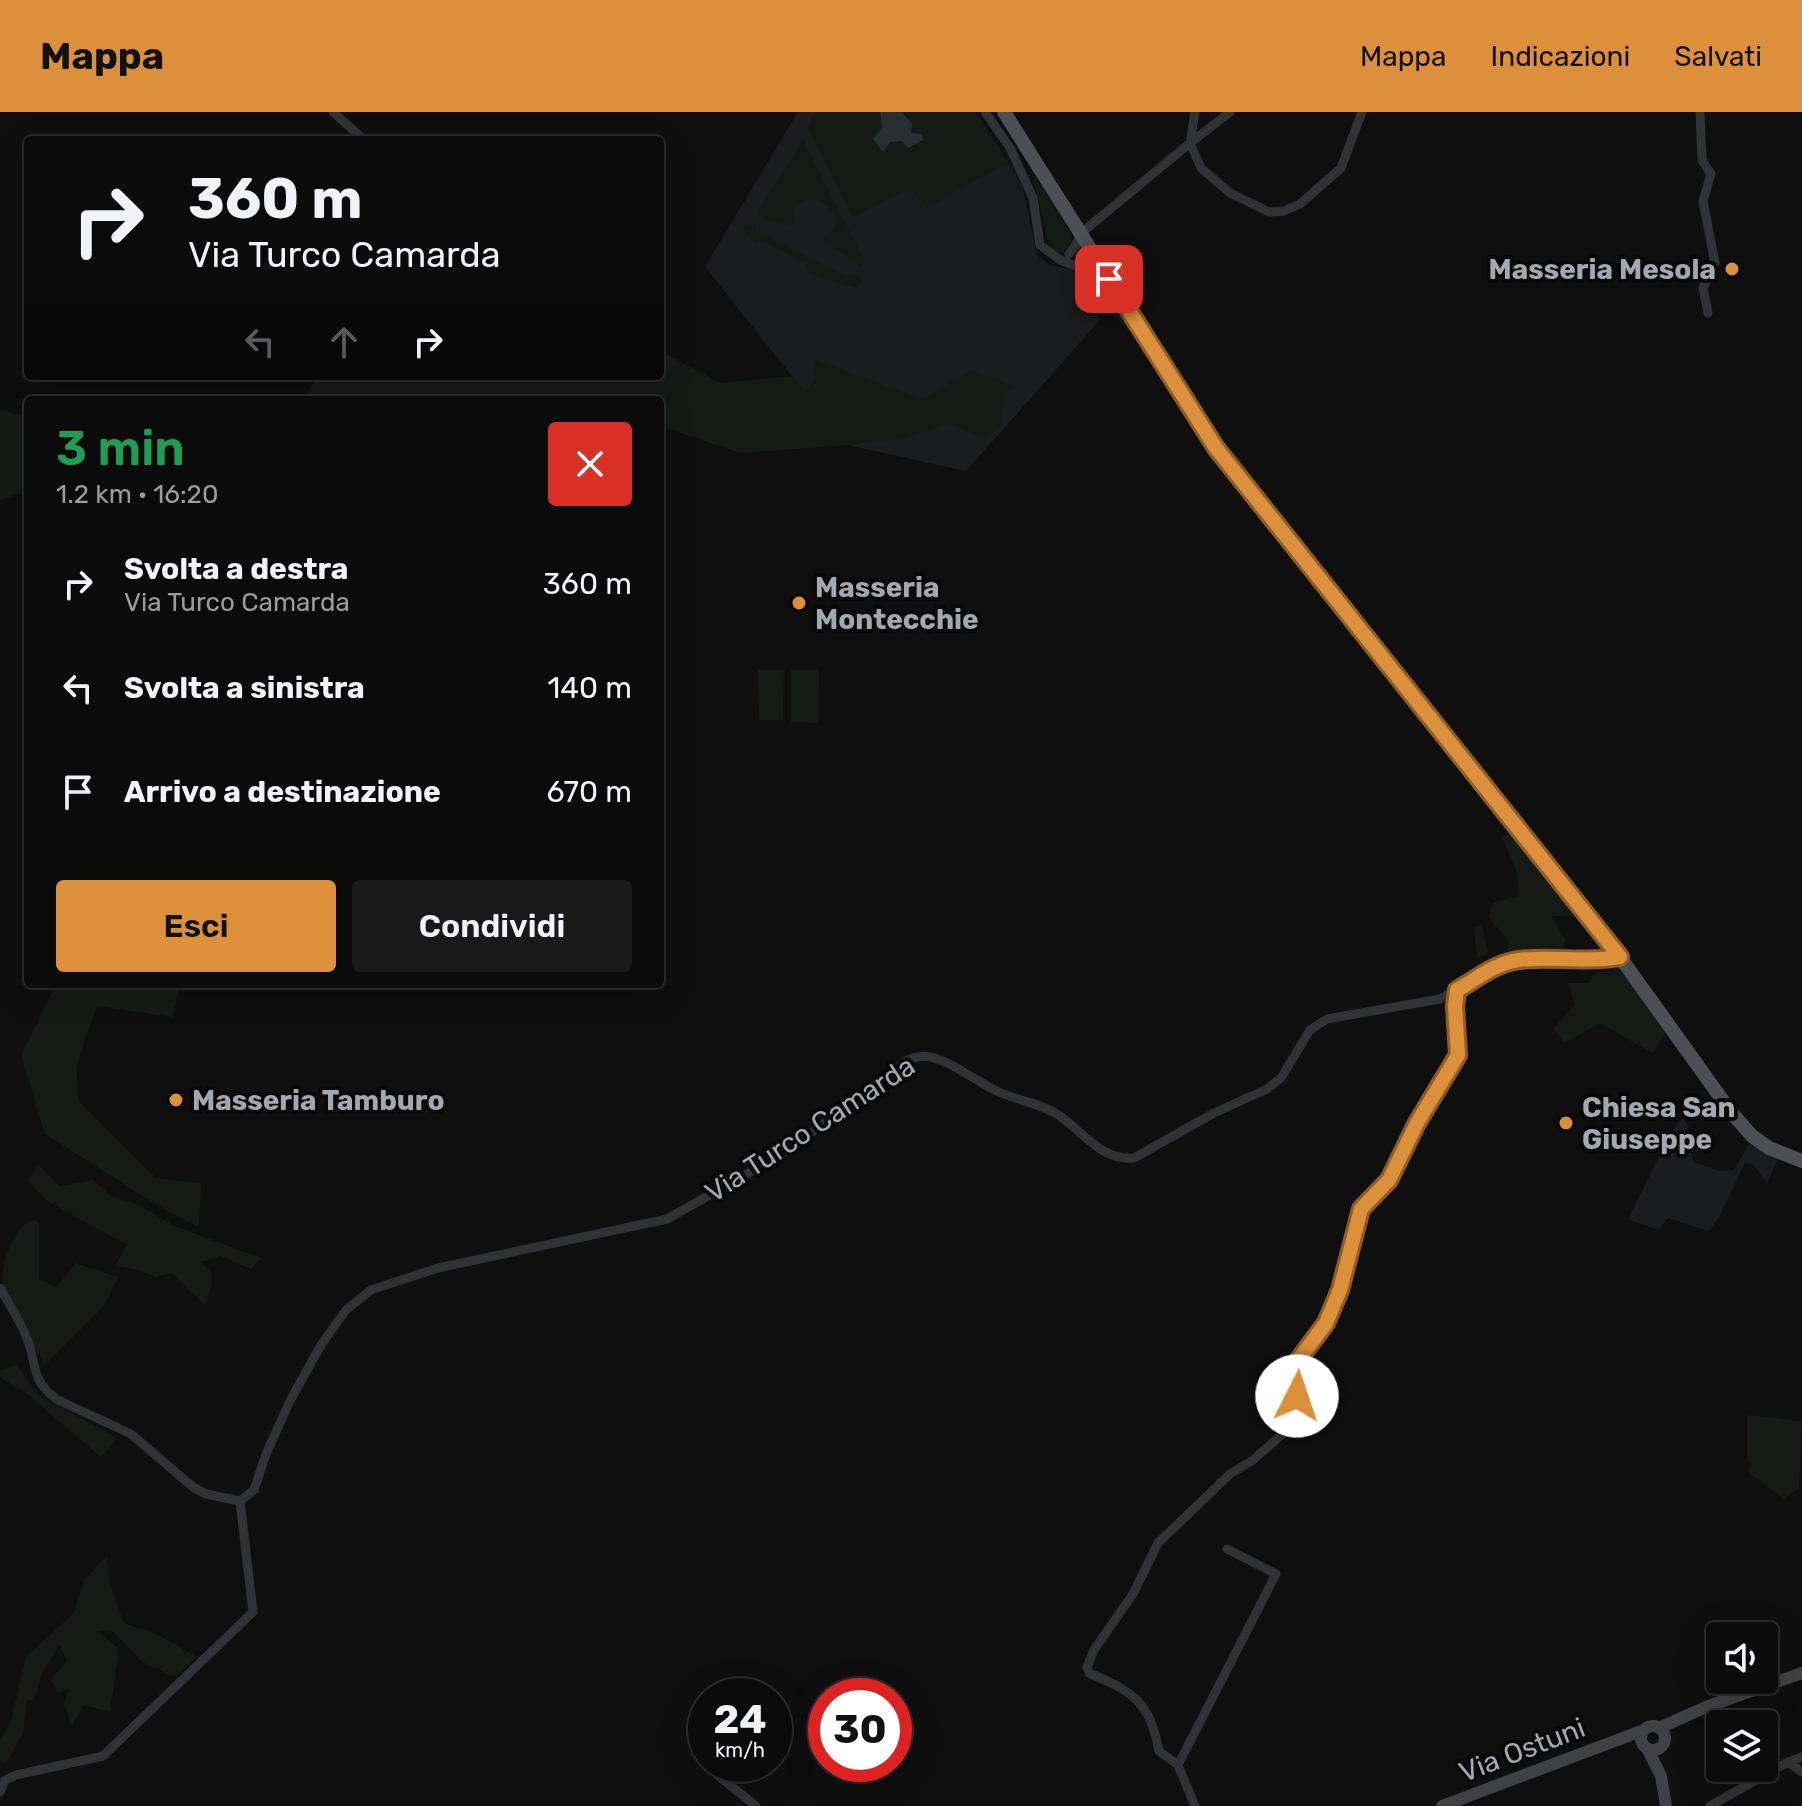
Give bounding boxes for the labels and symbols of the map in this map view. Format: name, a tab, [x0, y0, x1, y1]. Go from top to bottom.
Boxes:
pin	[1075, 245, 1143, 313]
place label: Masseria Mesola	[1489, 253, 1716, 286]
marker: Masseria Mesola	[1723, 260, 1741, 278]
place label: Masseria Montecchie	[815, 571, 979, 636]
marker: Masseria Montecchie	[790, 594, 808, 612]
street label: Via Turco Camarda	[699, 1049, 921, 1209]
place label: Masseria Tamburo	[192, 1084, 445, 1117]
marker: Masseria Tamburo	[167, 1091, 185, 1109]
place label: Chiesa San Giuseppe	[1582, 1091, 1736, 1156]
marker: Chiesa San Giuseppe	[1557, 1114, 1575, 1132]
position arrow	[1255, 1354, 1339, 1438]
speed limit sign: 30	[808, 1678, 912, 1782]
street label: Via Ostuni	[1454, 1711, 1590, 1789]

